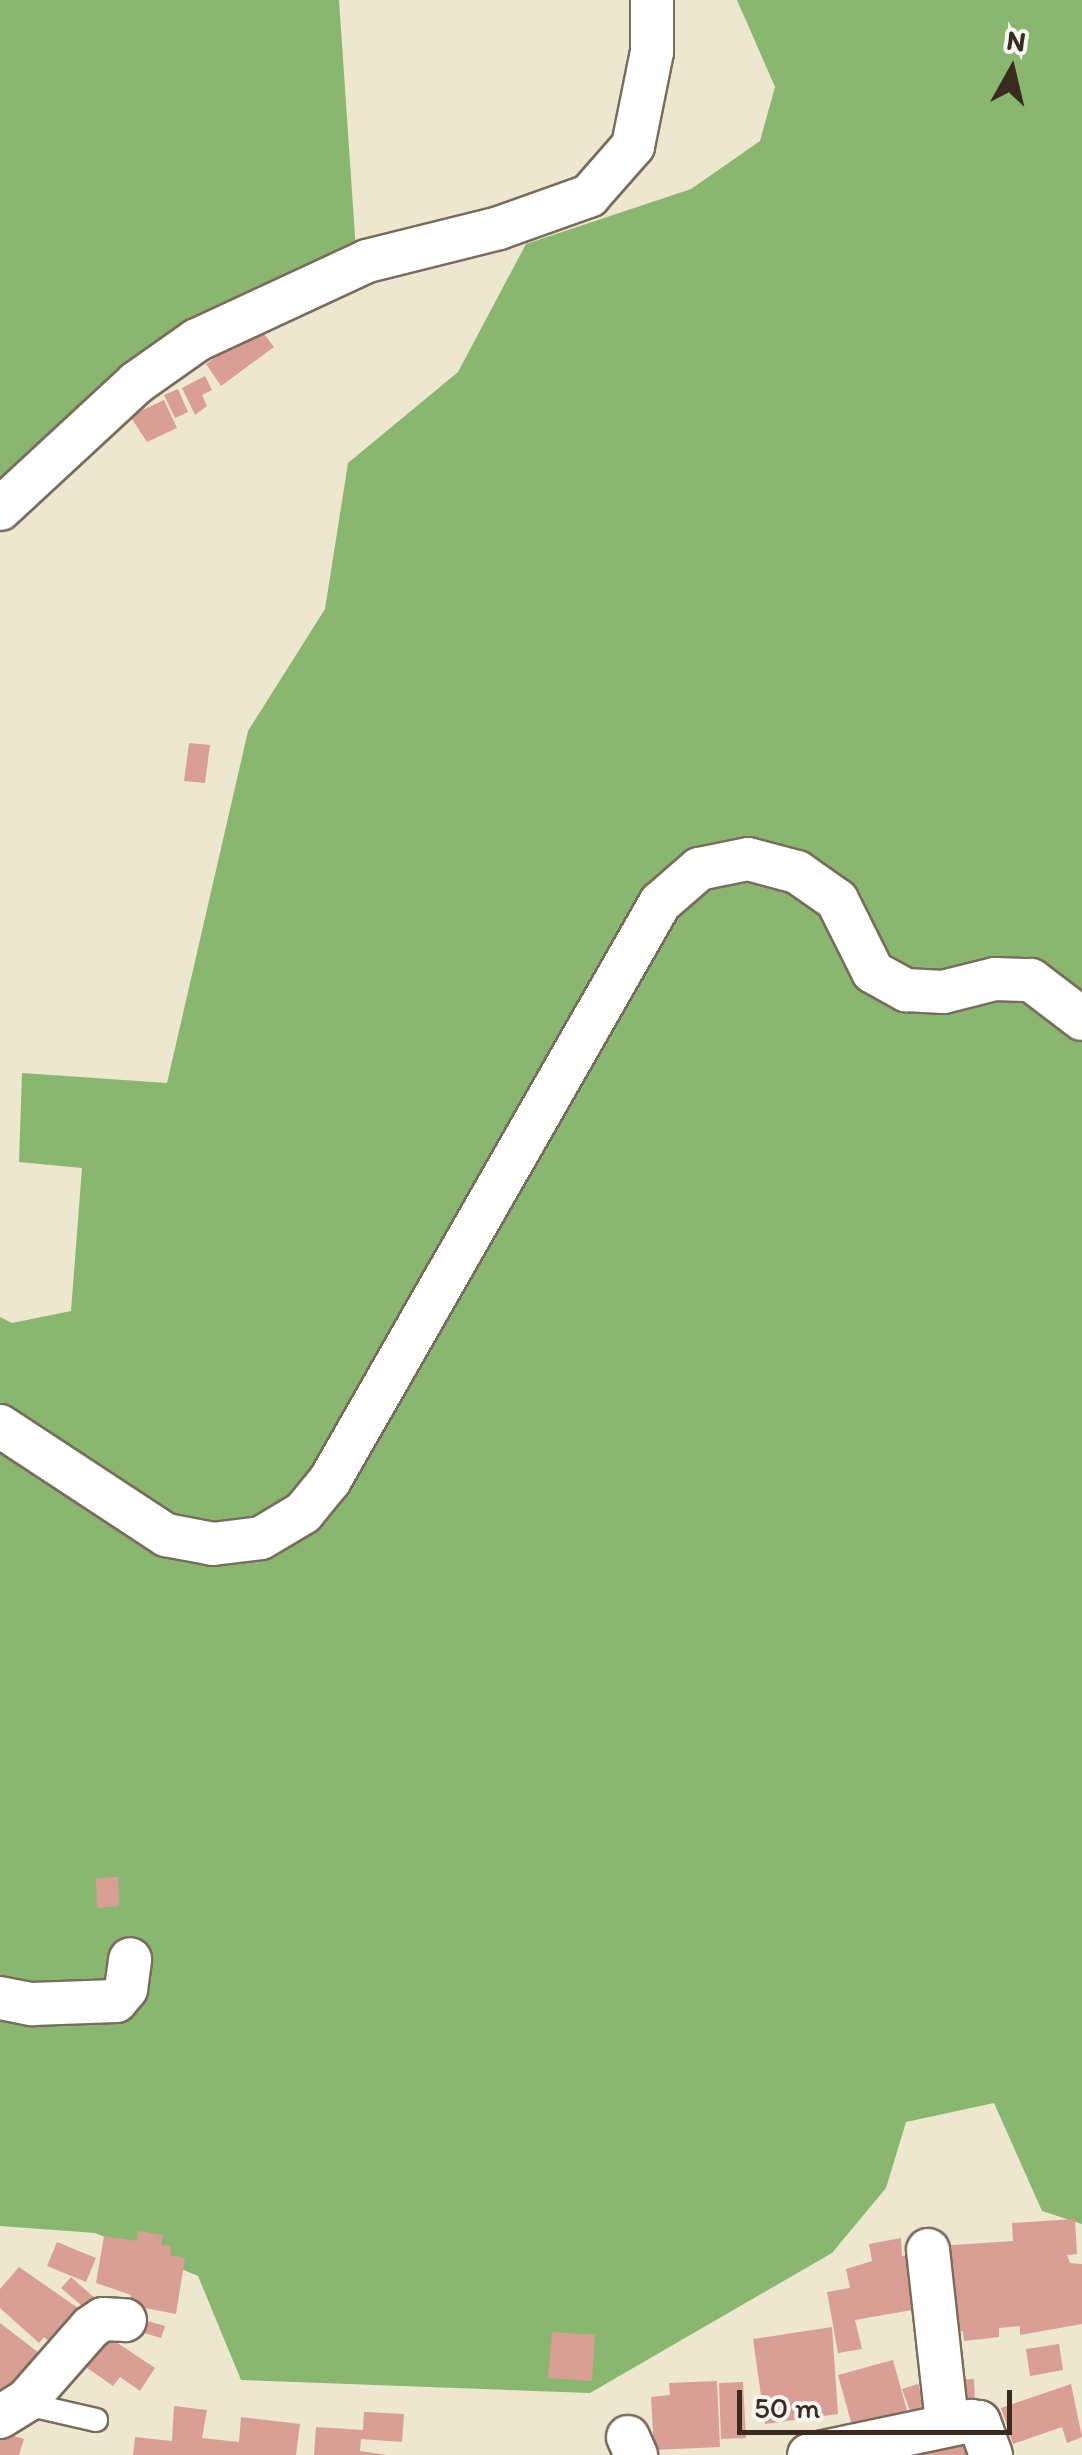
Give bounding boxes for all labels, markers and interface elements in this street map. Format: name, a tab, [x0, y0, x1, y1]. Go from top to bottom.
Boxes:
north arrow	[962, 20, 1062, 120]
text: N	[1004, 22, 1028, 58]
scale bar	[742, 2370, 1017, 2432]
text: 50 m	[754, 2389, 820, 2426]

